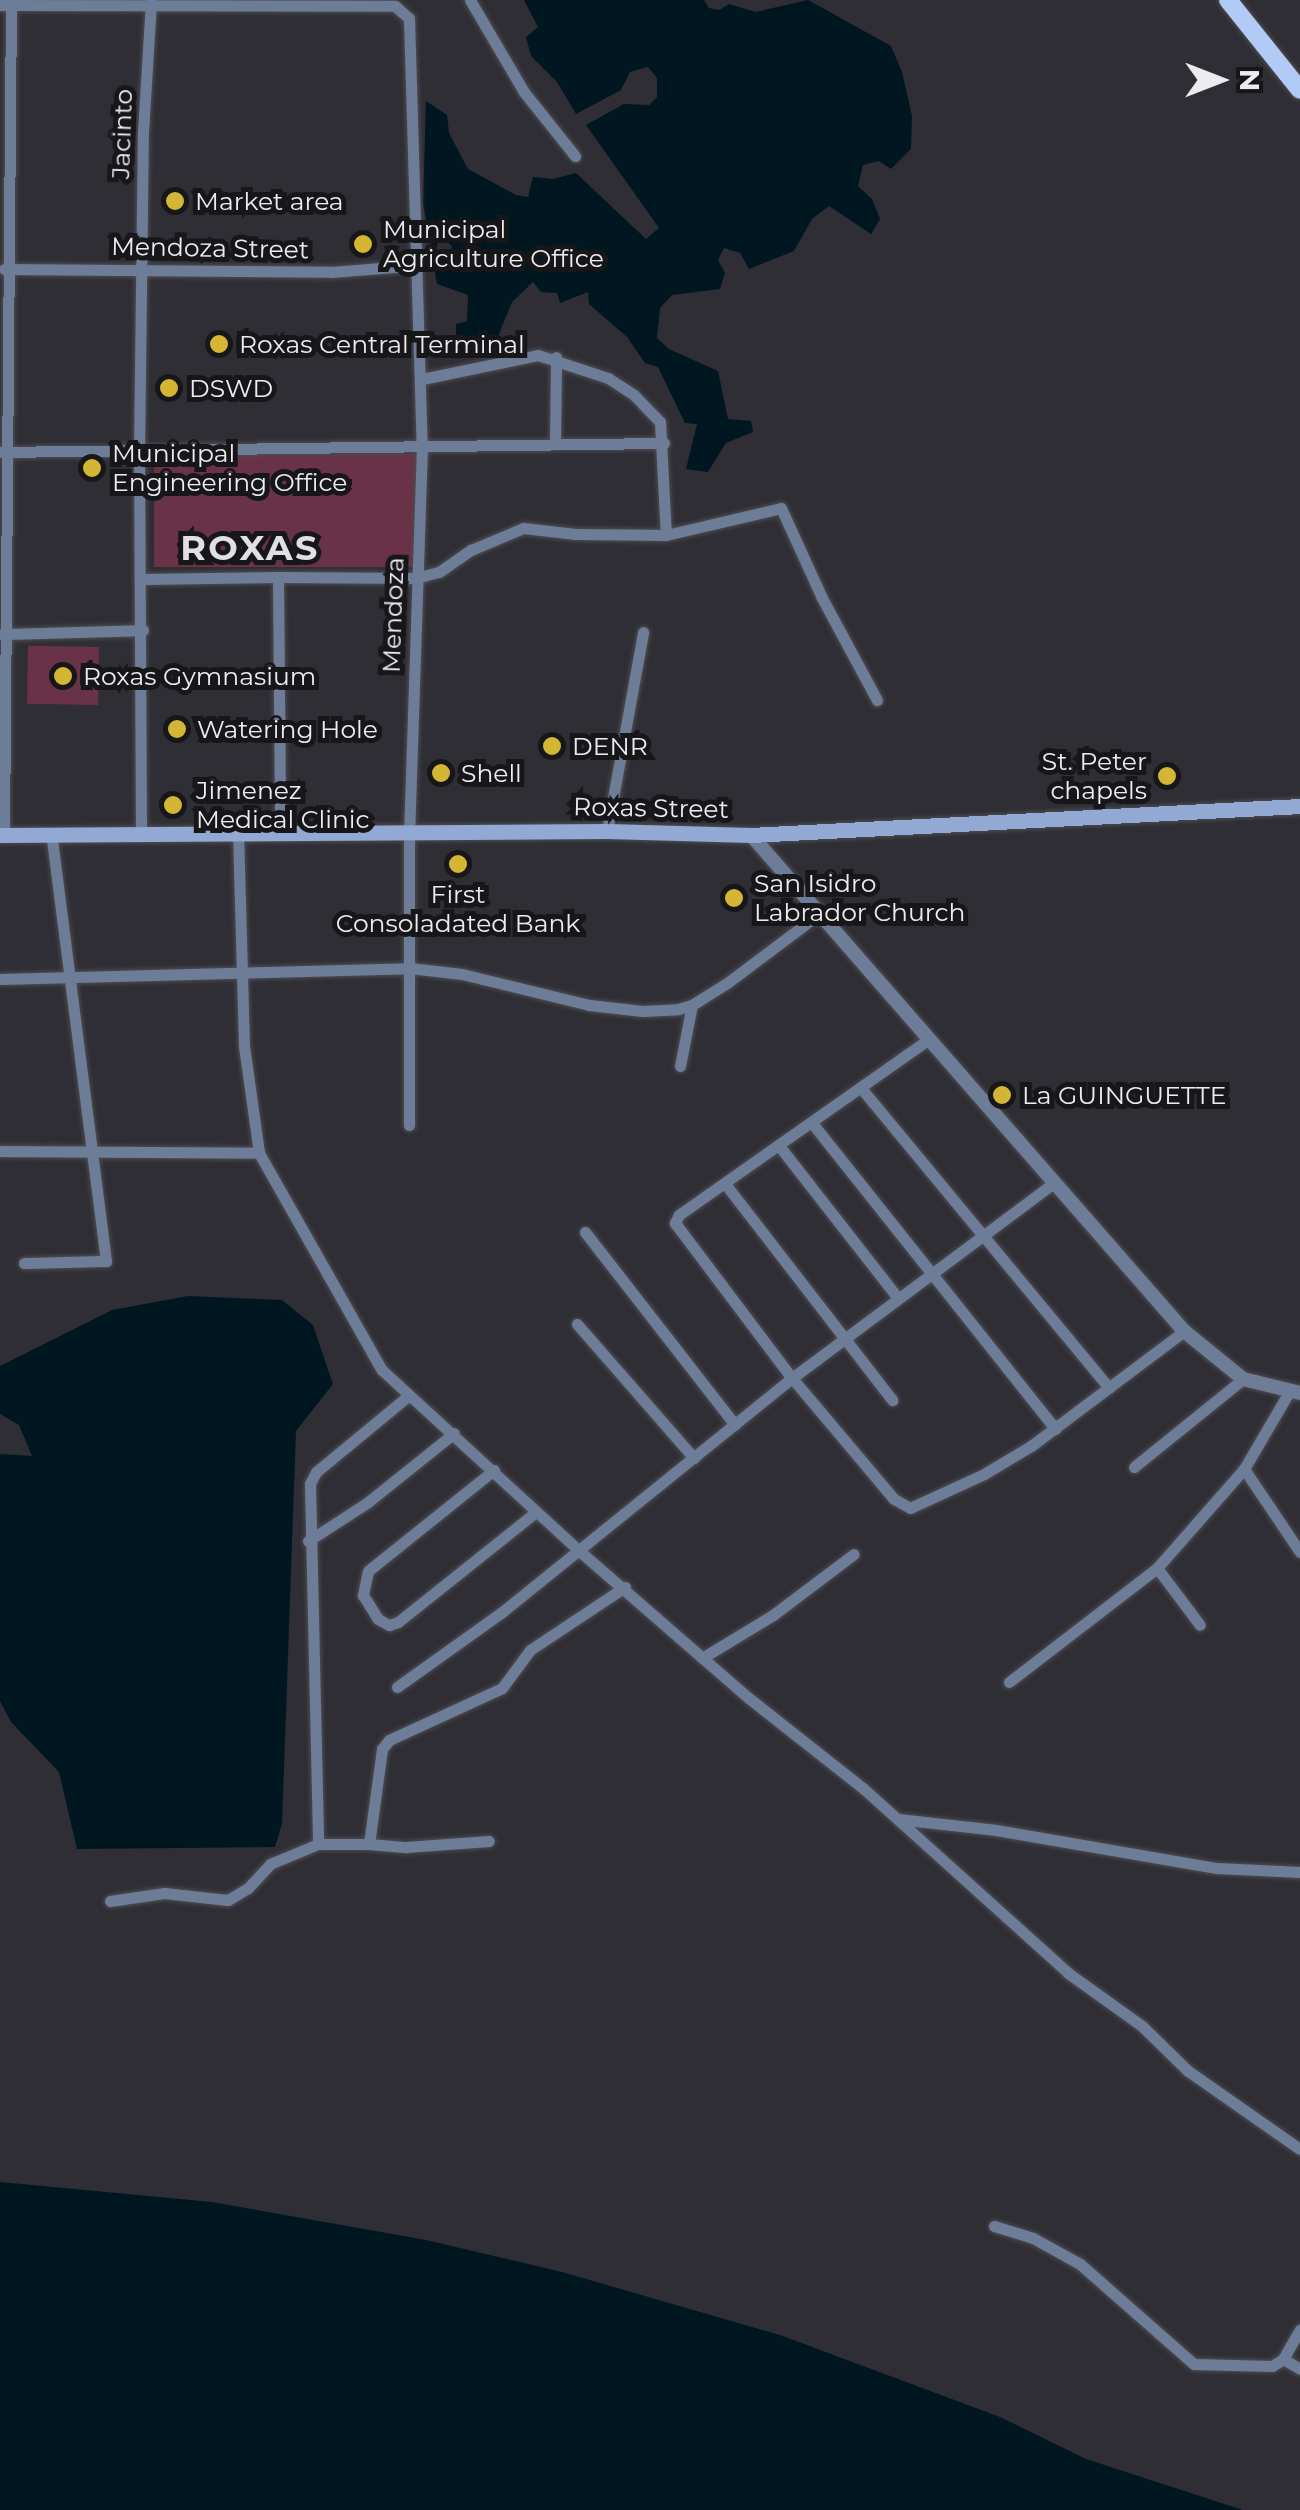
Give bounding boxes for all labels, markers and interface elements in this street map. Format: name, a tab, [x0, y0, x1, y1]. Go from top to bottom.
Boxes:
north arrow	[1170, 30, 1270, 130]
text: N	[1233, 69, 1267, 91]
street label: Jacinto	[105, 88, 139, 180]
place label: Market area	[195, 186, 344, 216]
marker: Market area	[164, 190, 186, 212]
place label: Municipal Agriculture Office	[383, 215, 604, 274]
street label: Mendoza Street	[111, 231, 309, 265]
marker: Municipal Agriculture Office	[352, 233, 374, 255]
place label: Roxas Central Terminal	[239, 329, 525, 359]
marker: Roxas Central Terminal	[208, 333, 230, 355]
place label: DSWD	[189, 373, 273, 403]
marker: DSWD	[158, 377, 180, 399]
place label: Municipal Engineering Office	[112, 439, 347, 498]
marker: Municipal Engineering Office	[81, 457, 103, 479]
district label: ROXAS	[180, 527, 320, 569]
street label: Mendoza	[376, 557, 410, 673]
place label: Roxas Gymnasium	[83, 661, 316, 691]
marker: Roxas Gymnasium	[52, 665, 74, 687]
place label: Watering Hole	[197, 714, 378, 744]
marker: Watering Hole	[166, 718, 188, 740]
place label: DENR	[572, 731, 648, 761]
marker: DENR	[541, 735, 563, 757]
place label: St. Peter chapels	[1042, 747, 1147, 806]
place label: Shell	[461, 758, 522, 788]
marker: Shell	[430, 762, 452, 784]
marker: St. Peter chapels	[1156, 765, 1178, 787]
place label: Jimenez Medical Clinic	[196, 776, 370, 835]
marker: Jimenez Medical Clinic	[160, 792, 186, 818]
street label: Roxas Street	[573, 792, 729, 824]
marker: First Consoladated Bank	[447, 853, 469, 875]
place label: San Isidro Labrador Church	[754, 869, 965, 928]
place label: First Consoladated Bank	[336, 880, 580, 939]
marker: San Isidro Labrador Church	[723, 887, 745, 909]
place label: La GUINGUETTE	[1022, 1080, 1227, 1110]
marker: La GUINGUETTE	[991, 1084, 1013, 1106]

